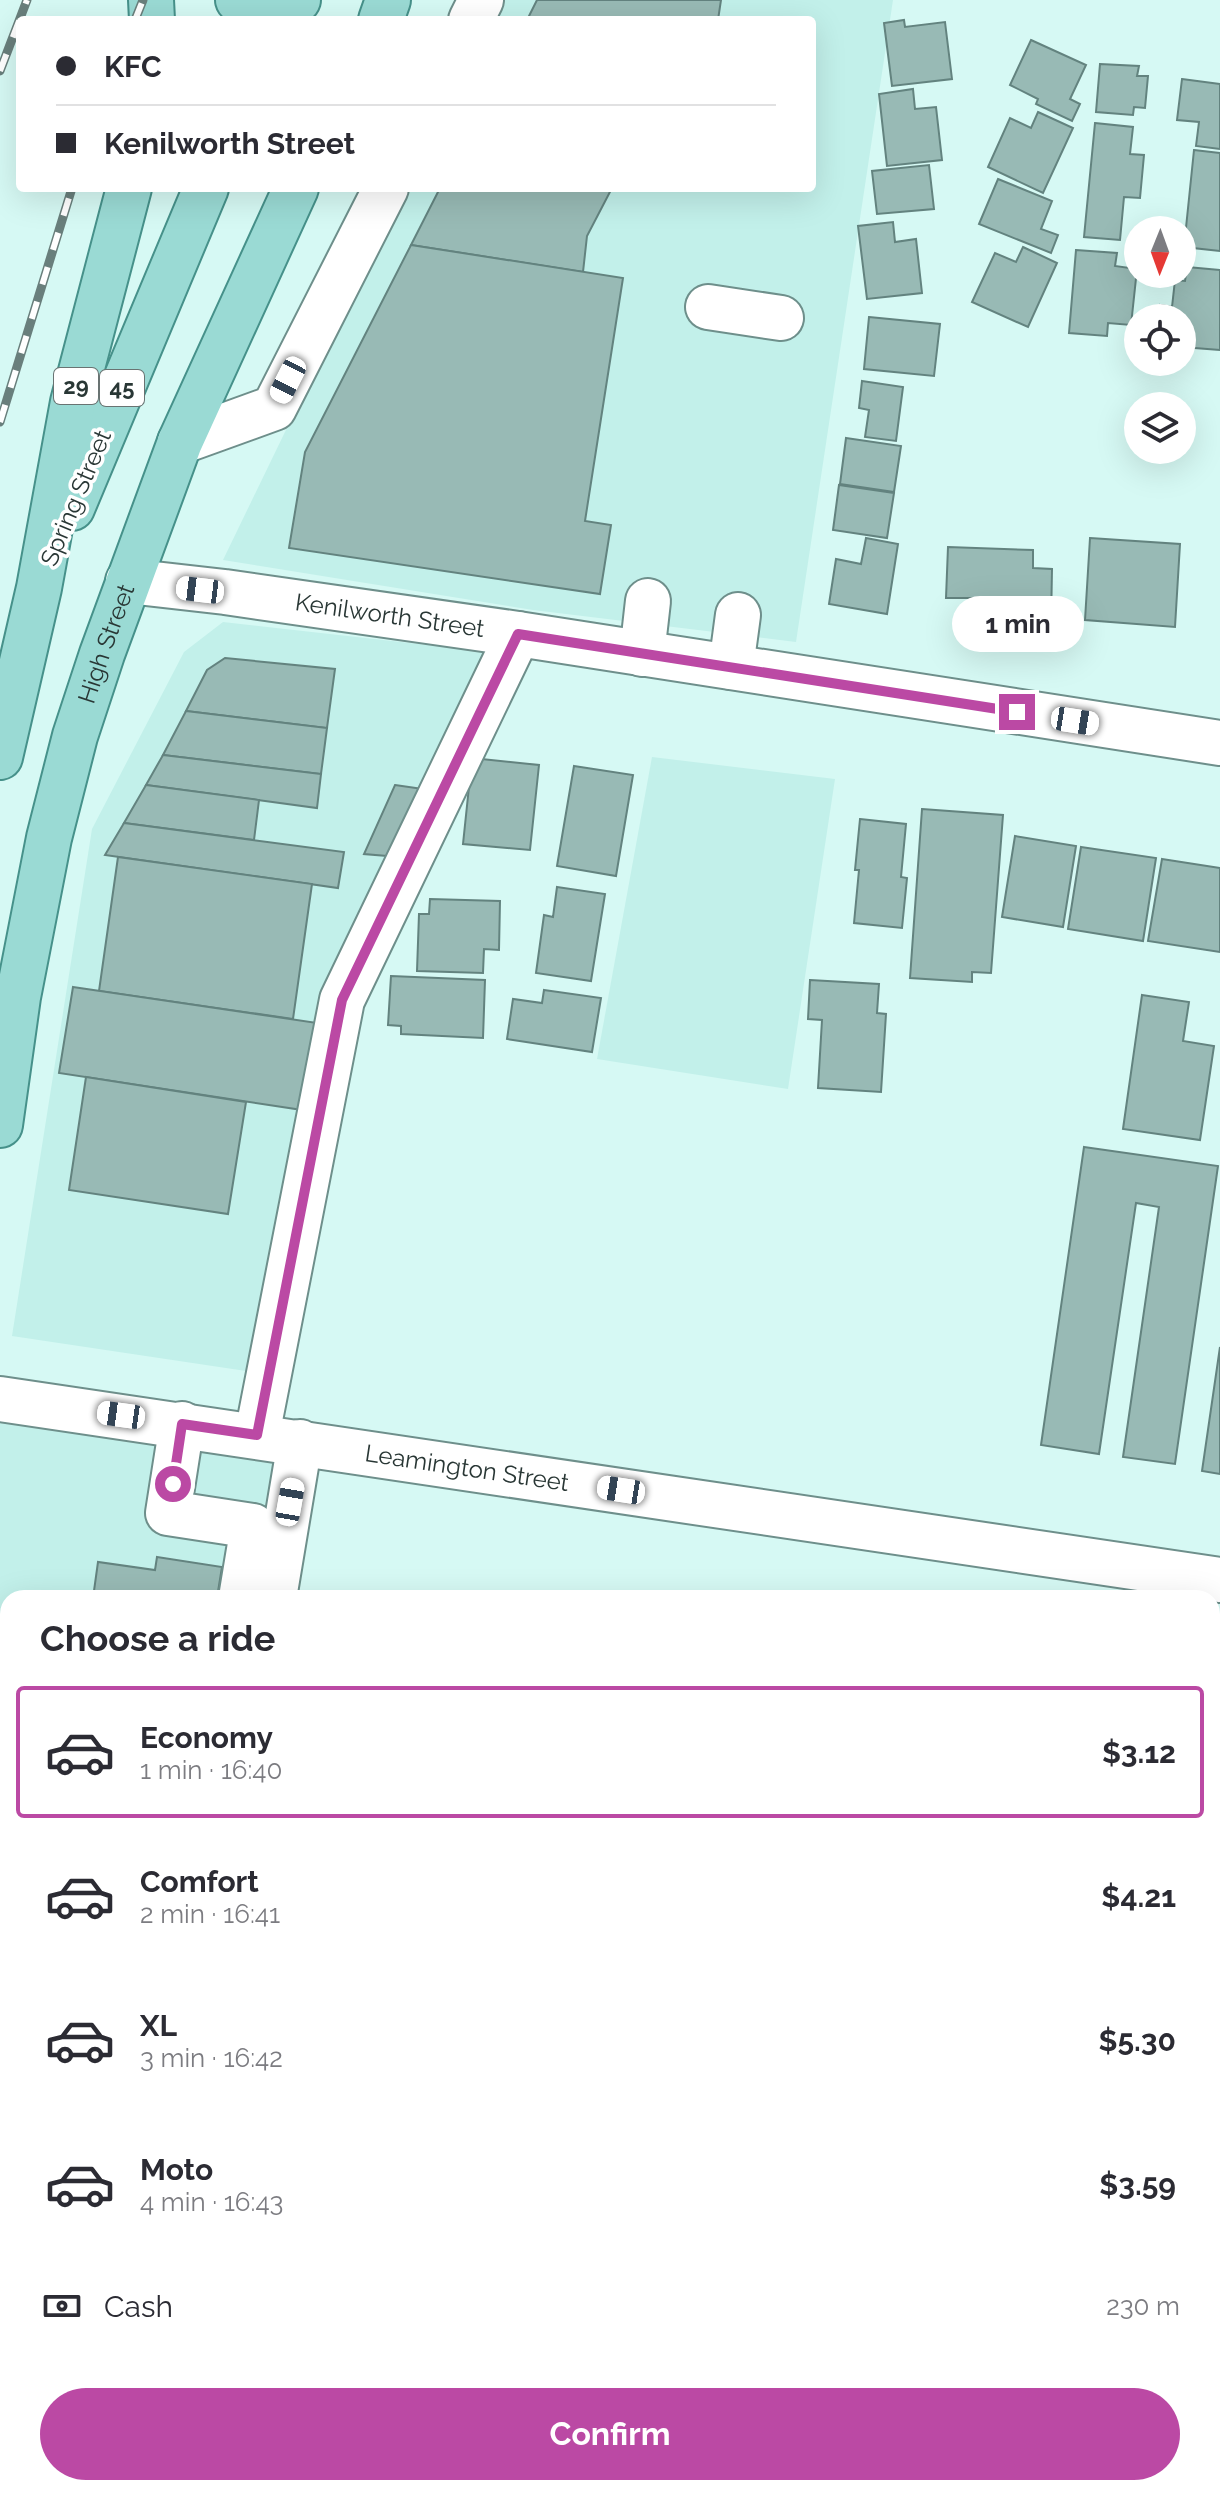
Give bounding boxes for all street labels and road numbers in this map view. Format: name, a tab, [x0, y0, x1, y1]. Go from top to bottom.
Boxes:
road number: 29	[54, 368, 98, 404]
road number: 45	[100, 370, 144, 406]
street label: Spring Street	[34, 426, 117, 570]
street label: High Street	[72, 580, 140, 707]
street label: Kenilworth Street	[293, 587, 486, 643]
street label: Leamington Street	[363, 1438, 571, 1497]

